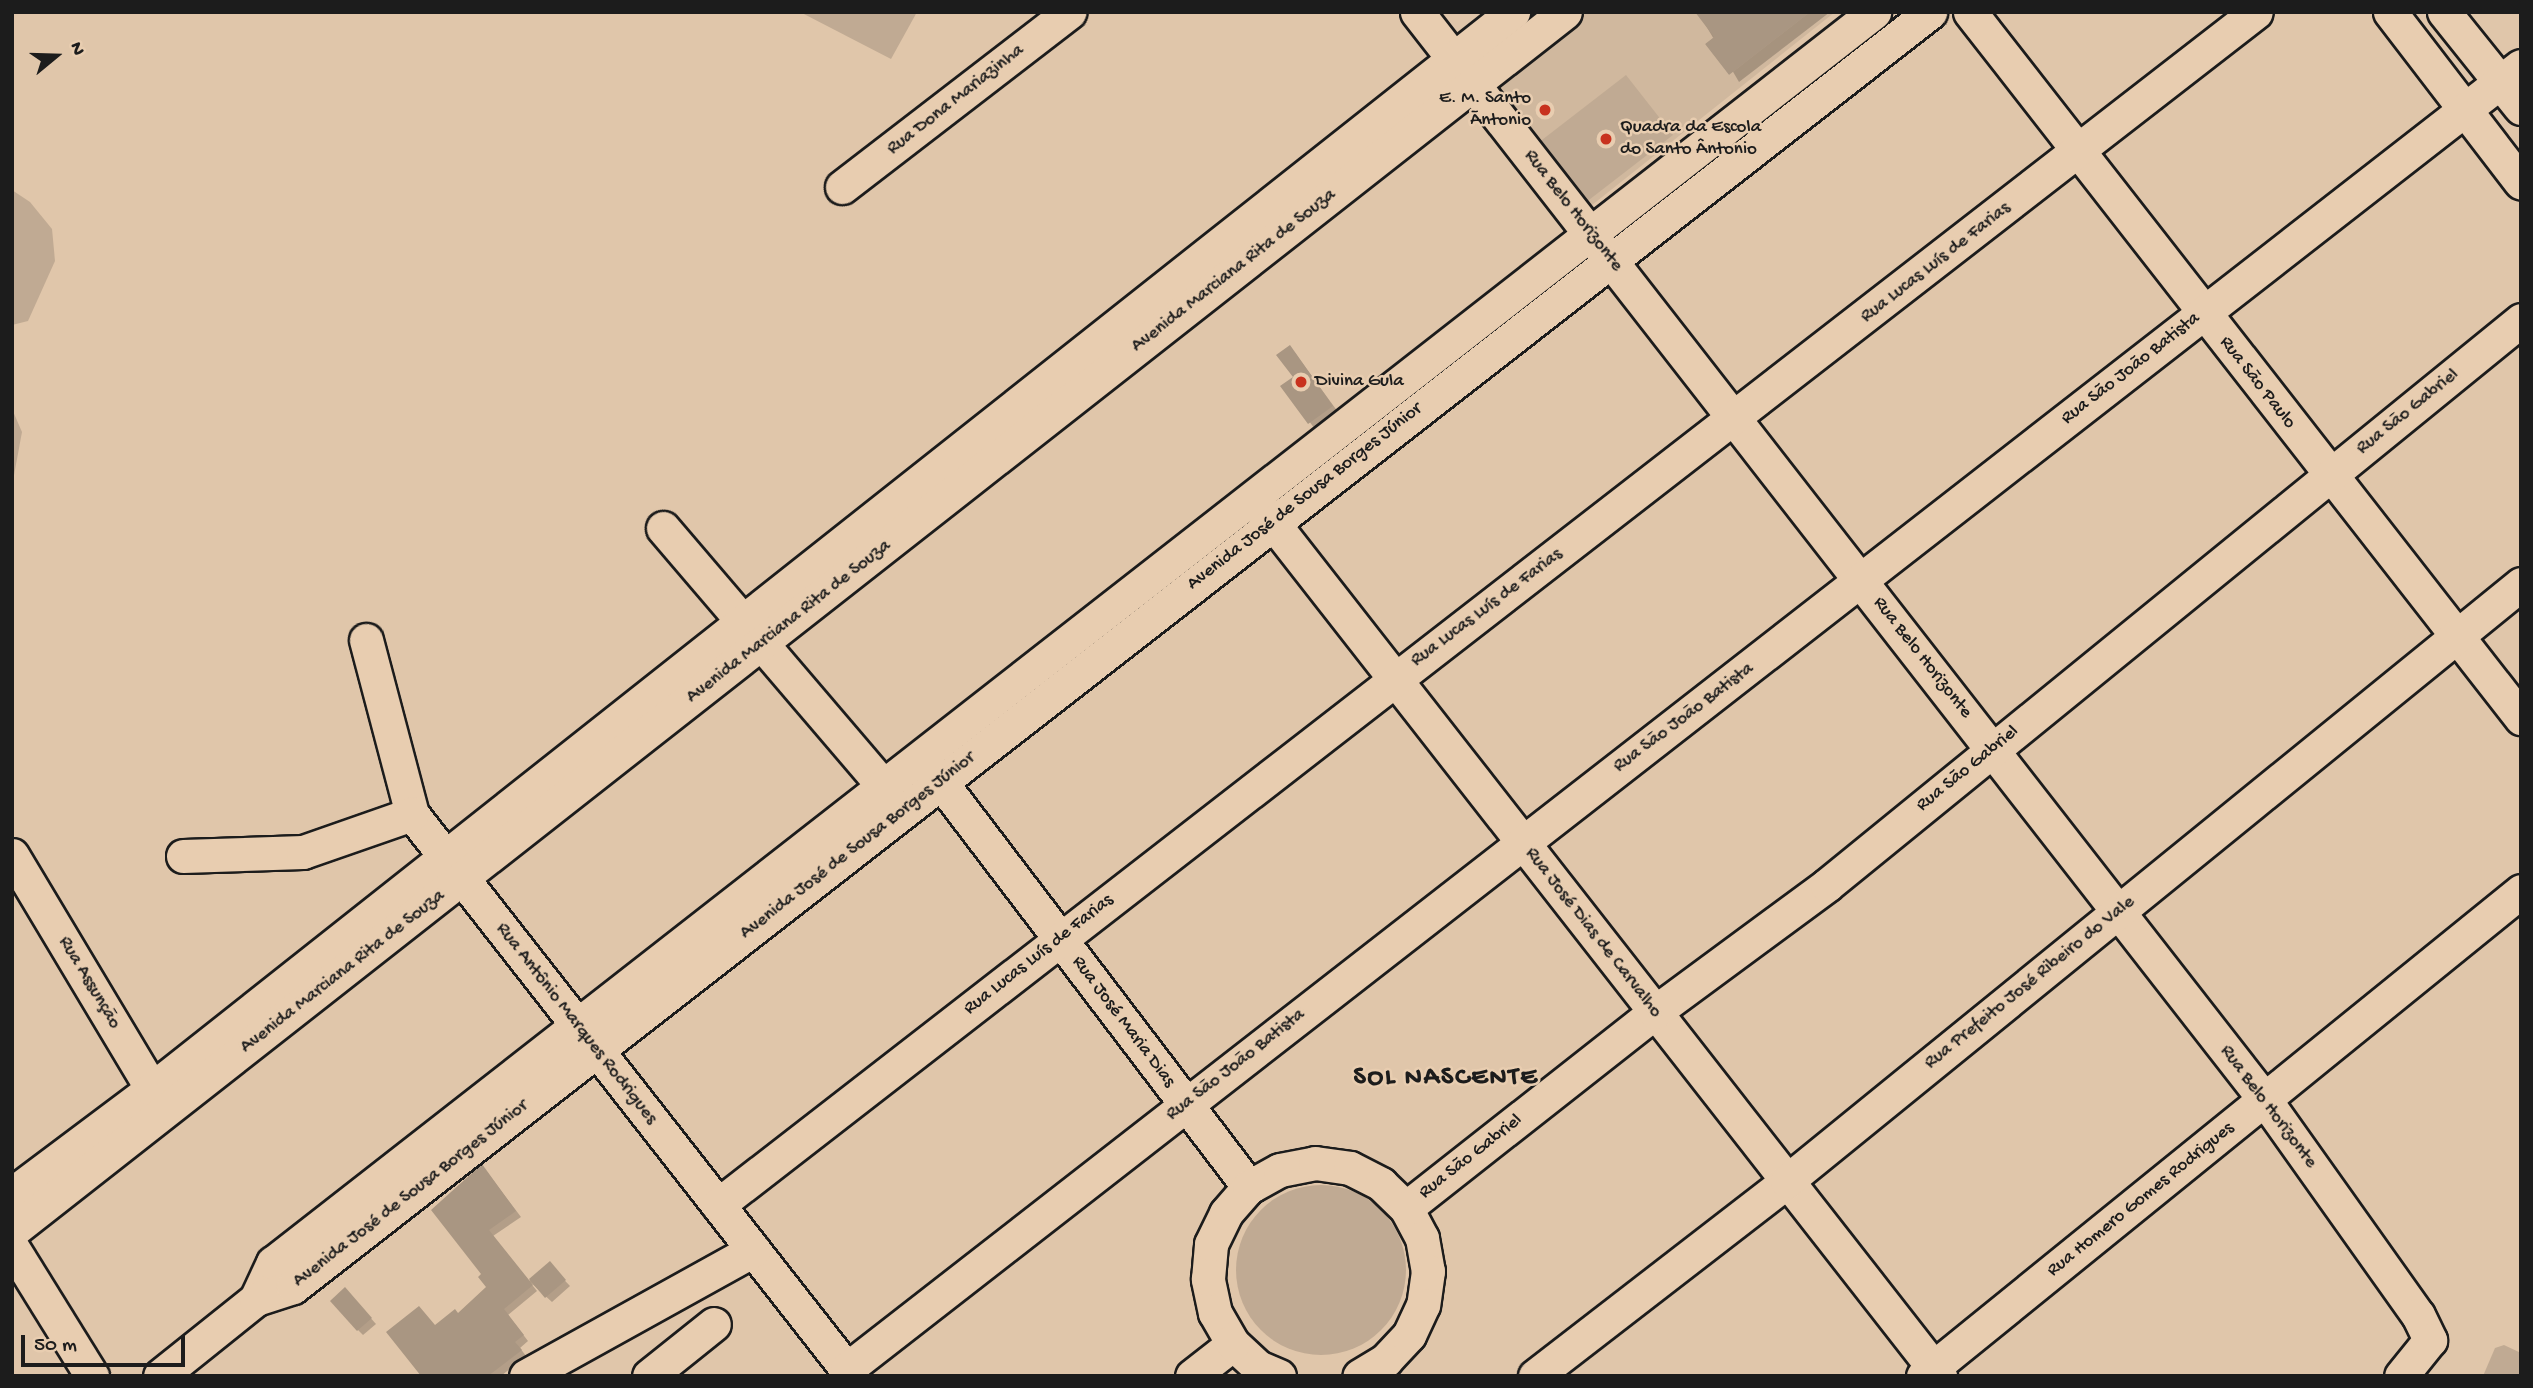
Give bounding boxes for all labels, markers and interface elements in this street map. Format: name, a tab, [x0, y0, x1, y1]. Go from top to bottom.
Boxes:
north arrow	[21, 21, 91, 91]
text: N	[63, 39, 89, 59]
street label: Rua Dona Mariazinha	[883, 39, 1029, 161]
place label: E. M. Santo Ãntonio	[1439, 88, 1531, 132]
marker: E. M. Santo Ãntonio	[1537, 102, 1553, 118]
place label: Quadra da Escola do Santo Ântonio	[1620, 117, 1761, 161]
marker: Quadra da Escola do Santo Ântonio	[1598, 131, 1614, 147]
street label: Rua Belo Horizonte	[1518, 146, 1628, 276]
street label: Avenida Marciana Rita de Souza	[1127, 184, 1341, 358]
street label: Rua Lucas Luís de Farias	[1857, 197, 2015, 329]
street label: Rua São João Batista	[2057, 308, 2205, 430]
street label: Rua São Paulo	[2214, 332, 2300, 434]
street label: Rua São Gabriel	[2352, 364, 2464, 460]
place label: Divina Gula	[1315, 371, 1404, 393]
marker: Divina Gula	[1293, 374, 1309, 390]
street label: Avenida José de Sousa Borges Júnior	[1183, 398, 1427, 596]
street label: Avenida Marciana Rita de Souza	[682, 535, 896, 709]
street label: Rua Lucas Luís de Farias	[1407, 544, 1567, 672]
street label: Rua Belo Horizonte	[1867, 593, 1977, 723]
street label: Rua São João Batista	[1609, 658, 1759, 778]
street label: Rua São Gabriel	[1912, 721, 2024, 817]
street label: Avenida José de Sousa Borges Júnior	[736, 747, 980, 945]
street label: Rua José Dias de Carvalho	[1519, 843, 1667, 1023]
street label: Avenida Marciana Rita de Souza	[236, 885, 450, 1059]
street label: Rua Lucas Luís de Farias	[960, 889, 1118, 1021]
street label: Rua Prefeito José Ribeiro do Vale	[1920, 891, 2140, 1075]
street label: Rua Antônio Marques Rodrigues	[490, 919, 662, 1129]
street label: Rua Assunção	[52, 933, 126, 1033]
street label: Rua José Maria Dias	[1066, 952, 1180, 1092]
street label: Rua São João Batista	[1162, 1004, 1310, 1126]
street label: Rua Belo Horizonte	[2214, 1041, 2322, 1173]
district label: SOL NASCENTE	[1355, 1063, 1537, 1095]
street label: Avenida José de Sousa Borges Júnior	[289, 1095, 533, 1293]
street label: Rua São Gabriel	[1415, 1110, 1527, 1204]
street label: Rua Homero Gomes Rodrigues	[2043, 1118, 2239, 1282]
scale bar	[24, 1322, 189, 1366]
text: 50 m	[34, 1334, 77, 1359]

